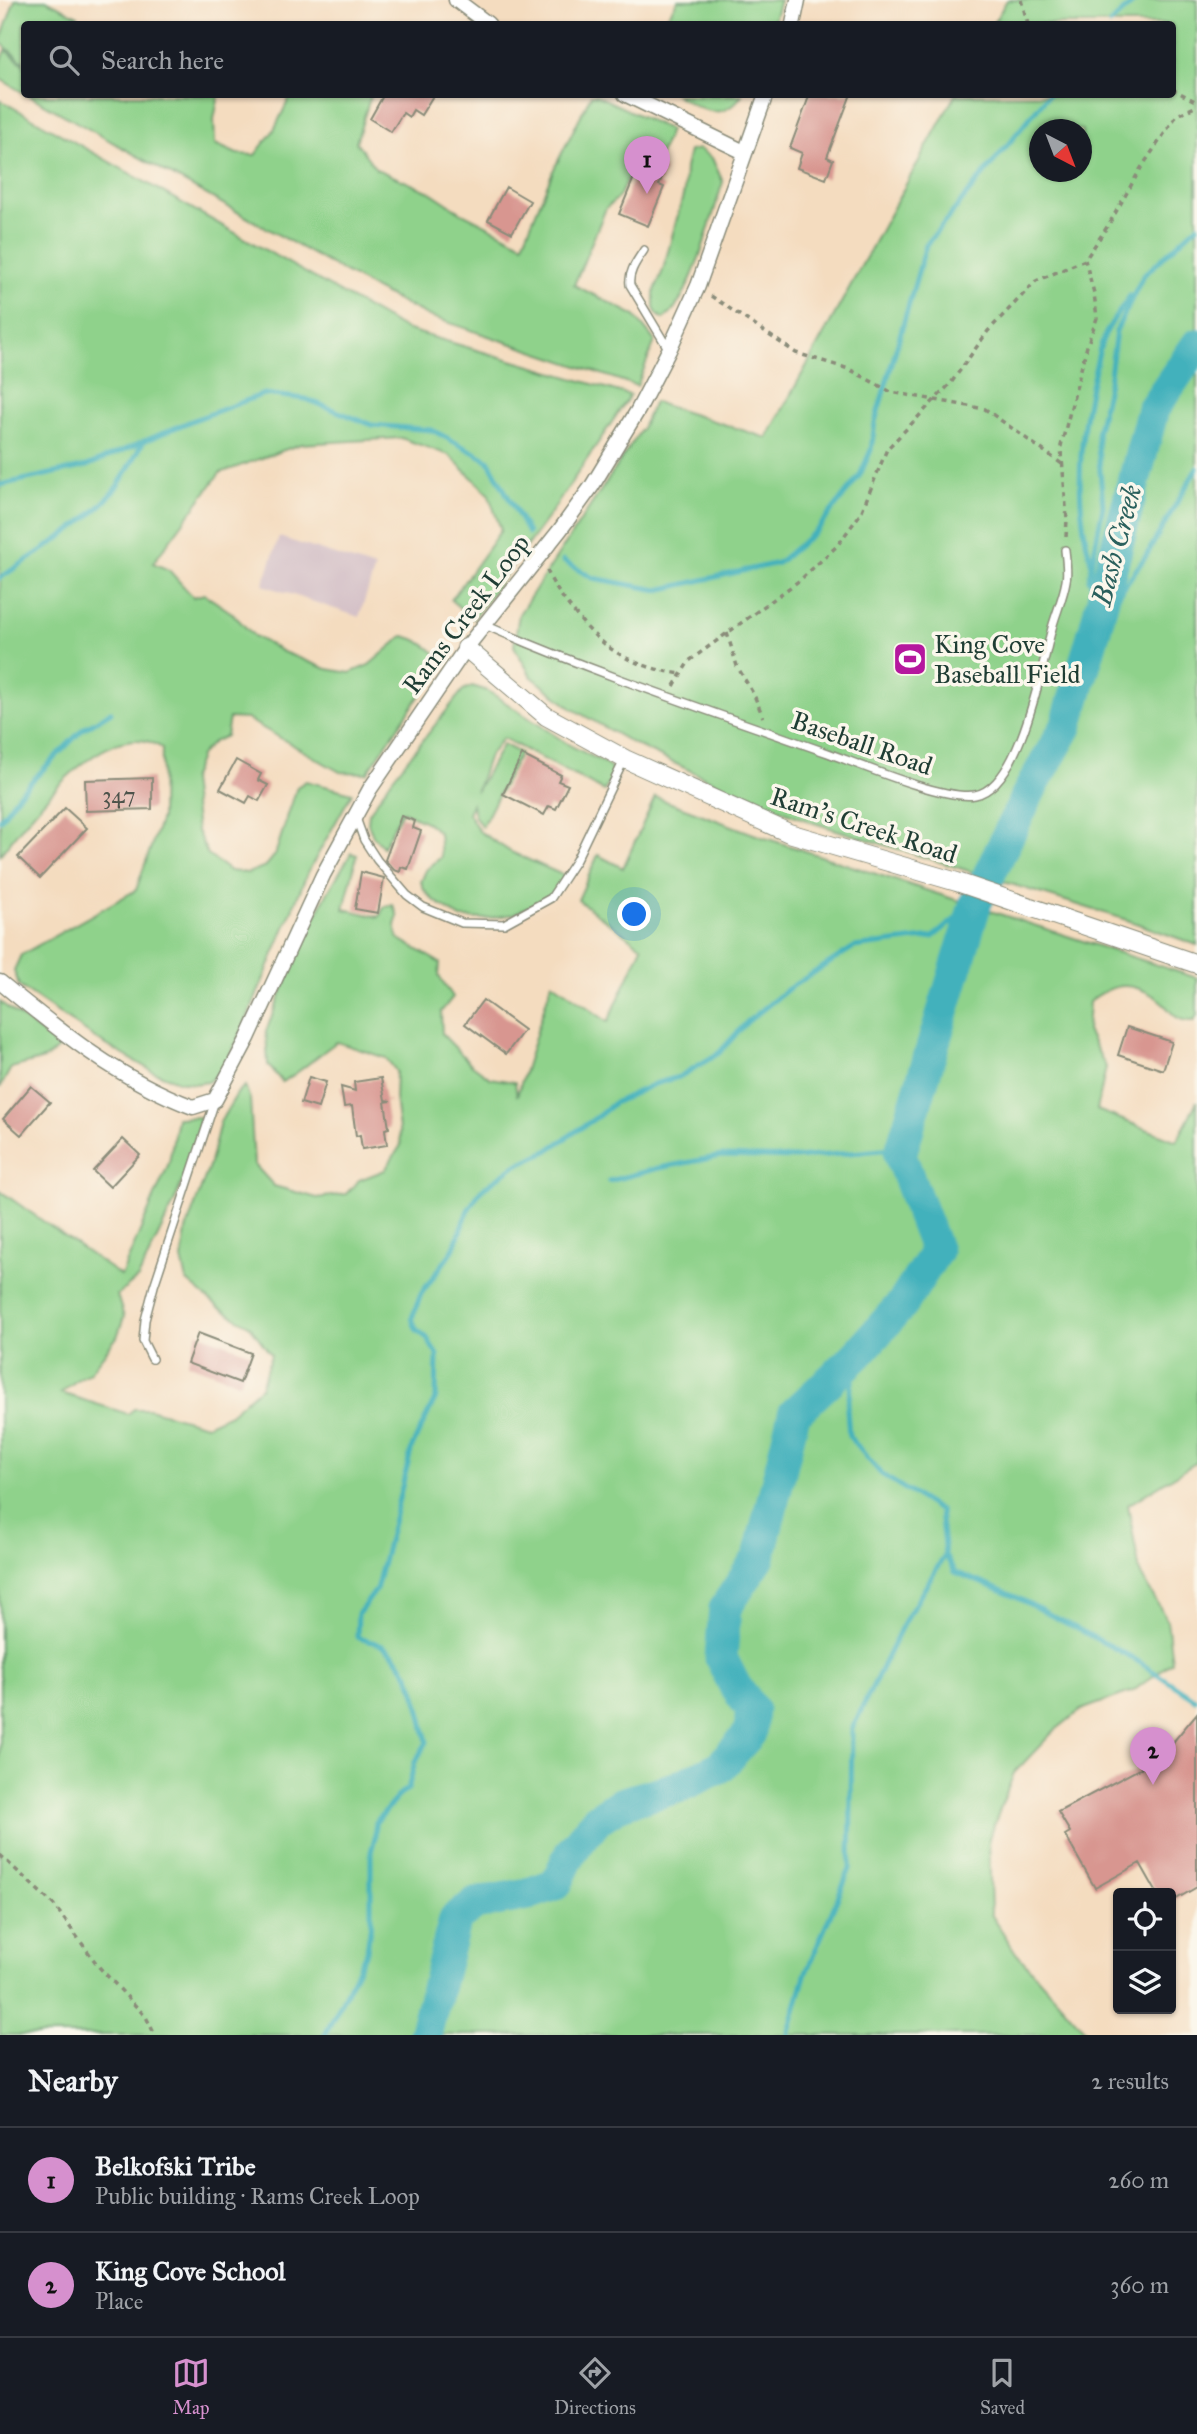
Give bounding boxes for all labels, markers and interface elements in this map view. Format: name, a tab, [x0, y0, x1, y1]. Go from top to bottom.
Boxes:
search box	[21, 21, 1176, 98]
icon: search	[45, 41, 83, 79]
text: Search here	[101, 44, 224, 76]
north arrow	[1029, 119, 1092, 182]
pin: 1	[624, 136, 670, 194]
water label: Bash Creek	[1083, 480, 1149, 611]
street label: Rams Creek Loop	[396, 528, 536, 700]
place label: King Cove Baseball Field	[934, 628, 1081, 690]
sports icon: King Cove Baseball Field	[891, 640, 929, 678]
street label: Baseball Road	[787, 704, 937, 782]
street label: Ram's Creek Road	[767, 780, 961, 870]
house number: 347	[102, 781, 136, 809]
your location	[617, 897, 651, 931]
pin: 2	[1130, 1727, 1176, 1785]
map controls	[1113, 1888, 1176, 2014]
button: locate	[1113, 1888, 1176, 1951]
button: layers	[1113, 1951, 1176, 2014]
text: Nearby	[28, 2063, 118, 2099]
text: 2 results	[1091, 2067, 1169, 2095]
text: Belkofski Tribe	[95, 2150, 256, 2182]
text: 1	[46, 2166, 56, 2194]
text: 260 m	[1108, 2166, 1169, 2194]
text: Public building · Rams Creek Loop	[95, 2182, 420, 2210]
text: King Cove School	[95, 2255, 286, 2287]
text: 2	[45, 2271, 57, 2299]
text: 360 m	[1110, 2271, 1169, 2299]
text: Place	[95, 2287, 143, 2315]
tab: Map	[172, 2354, 210, 2419]
tab: Directions	[554, 2354, 636, 2419]
tab: Saved	[980, 2354, 1025, 2419]

